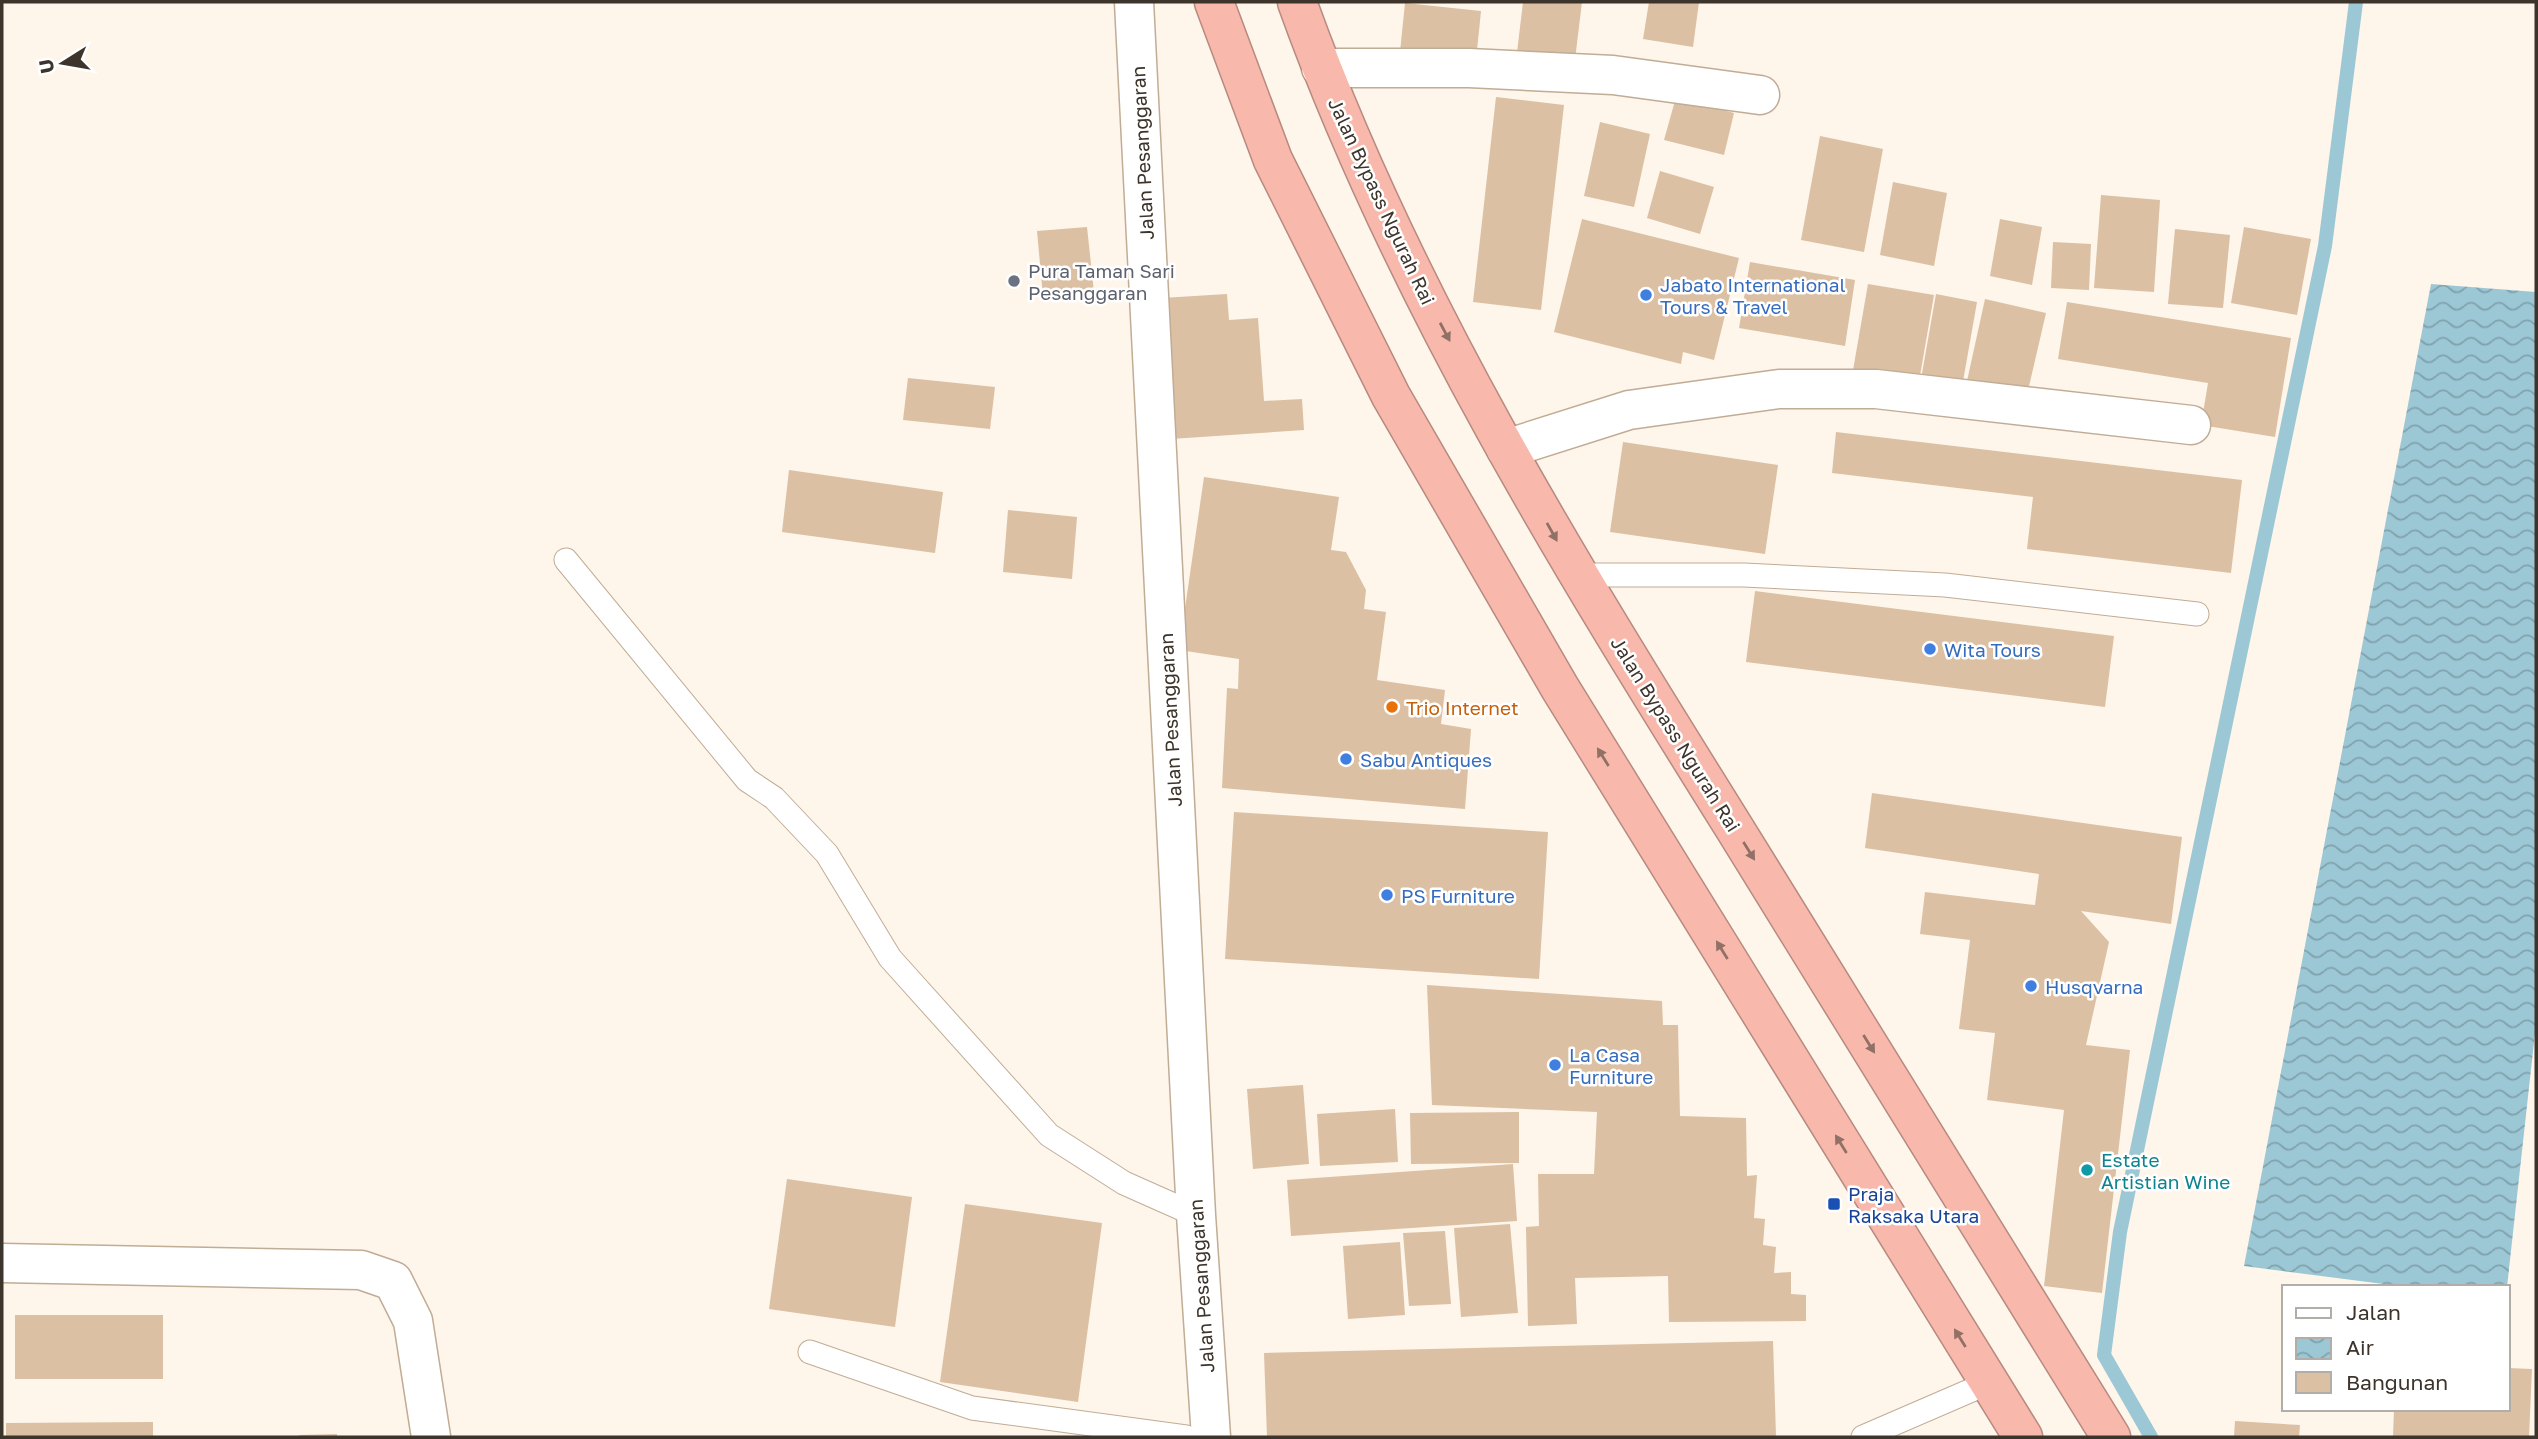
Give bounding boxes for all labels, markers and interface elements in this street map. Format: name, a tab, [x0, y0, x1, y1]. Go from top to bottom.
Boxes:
north arrow	[28, 28, 98, 98]
text: U	[33, 57, 58, 75]
street label: Jalan Pesanggaran	[1126, 65, 1158, 241]
street label: Jalan Bypass Ngurah Rai	[1324, 94, 1440, 308]
place label: Pura Taman Sari Pesanggaran	[1028, 259, 1175, 304]
marker: Pura Taman Sari Pesanggaran	[1006, 273, 1022, 289]
place label: Jabato International Tours & Travel	[1660, 273, 1846, 318]
marker: Jabato International Tours & Travel	[1638, 287, 1654, 303]
one-way arrow	[1439, 322, 1450, 342]
one-way arrow	[1546, 523, 1558, 542]
street label: Jalan Pesanggaran	[1154, 632, 1186, 808]
street label: Jalan Bypass Ngurah Rai	[1606, 632, 1746, 836]
place label: Wita Tours	[1944, 638, 2041, 661]
marker: Wita Tours	[1922, 641, 1938, 657]
place label: Trio Internet	[1406, 696, 1519, 719]
marker: Trio Internet	[1384, 699, 1400, 715]
one-way arrow	[1596, 747, 1609, 766]
place label: Sabu Antiques	[1360, 748, 1492, 771]
marker: Sabu Antiques	[1338, 751, 1354, 767]
one-way arrow	[1742, 842, 1755, 861]
place label: PS Furniture	[1401, 884, 1515, 907]
marker: PS Furniture	[1379, 887, 1395, 903]
one-way arrow	[1715, 941, 1728, 960]
place label: Husqvarna	[2045, 975, 2143, 998]
marker: Husqvarna	[2023, 978, 2039, 994]
one-way arrow	[1863, 1034, 1876, 1054]
place label: La Casa Furniture	[1569, 1043, 1653, 1088]
marker: La Casa Furniture	[1547, 1057, 1563, 1073]
one-way arrow	[1835, 1135, 1848, 1154]
place label: Estate Artistian Wine	[2101, 1148, 2230, 1193]
marker: Estate Artistian Wine	[2079, 1162, 2095, 1178]
place label: Praja Raksaka Utara	[1848, 1182, 1979, 1227]
marker: Praja Raksaka Utara	[1826, 1196, 1842, 1212]
street label: Jalan Pesanggaran	[1183, 1198, 1219, 1374]
legend	[2282, 1285, 2510, 1411]
text: Jalan	[2346, 1299, 2401, 1325]
one-way arrow	[1954, 1328, 1967, 1347]
text: Air	[2346, 1334, 2374, 1360]
text: Bangunan	[2346, 1369, 2448, 1395]

